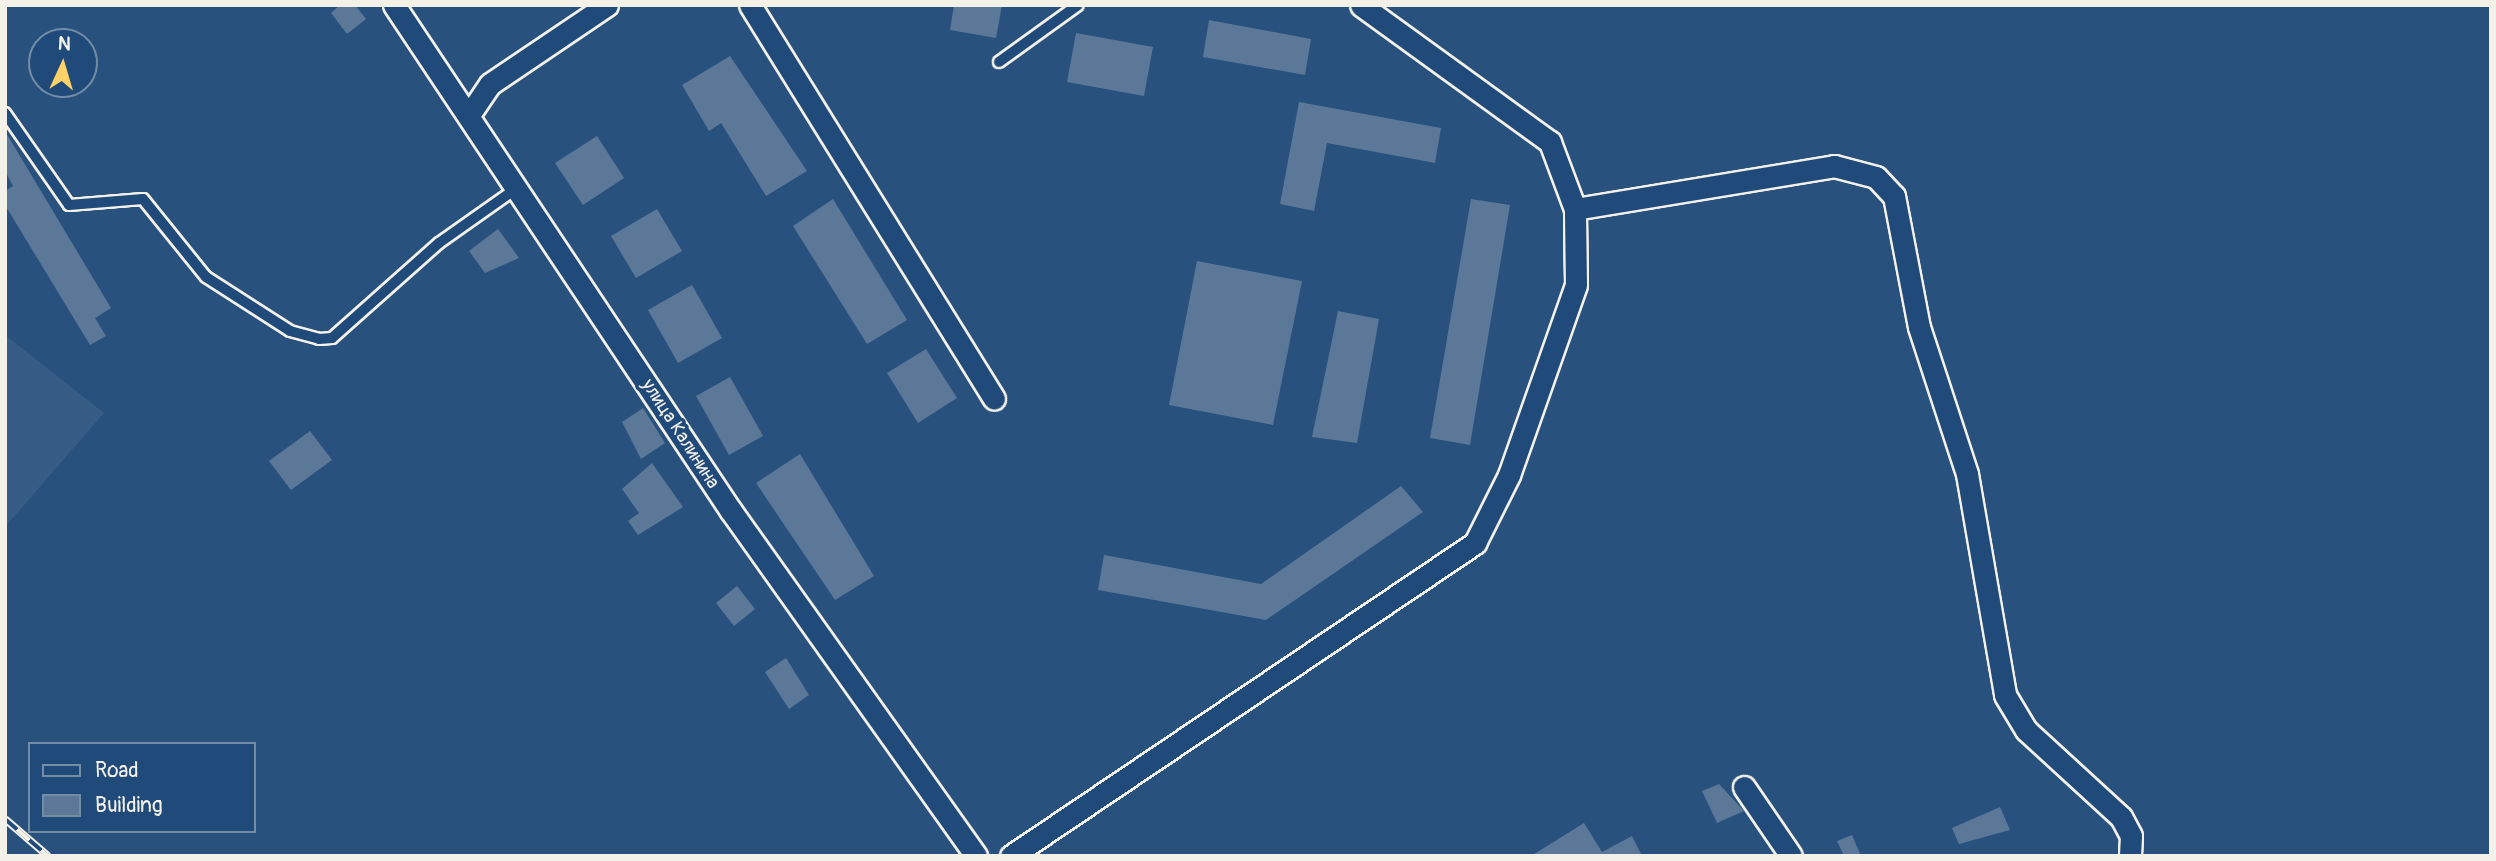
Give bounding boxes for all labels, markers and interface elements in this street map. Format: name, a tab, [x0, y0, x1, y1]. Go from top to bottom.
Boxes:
north arrow	[28, 28, 98, 98]
text: N	[57, 32, 72, 56]
street label: улица Калинина	[636, 375, 724, 493]
legend	[28, 742, 256, 833]
text: Road	[95, 757, 139, 784]
text: Building	[95, 792, 162, 819]

